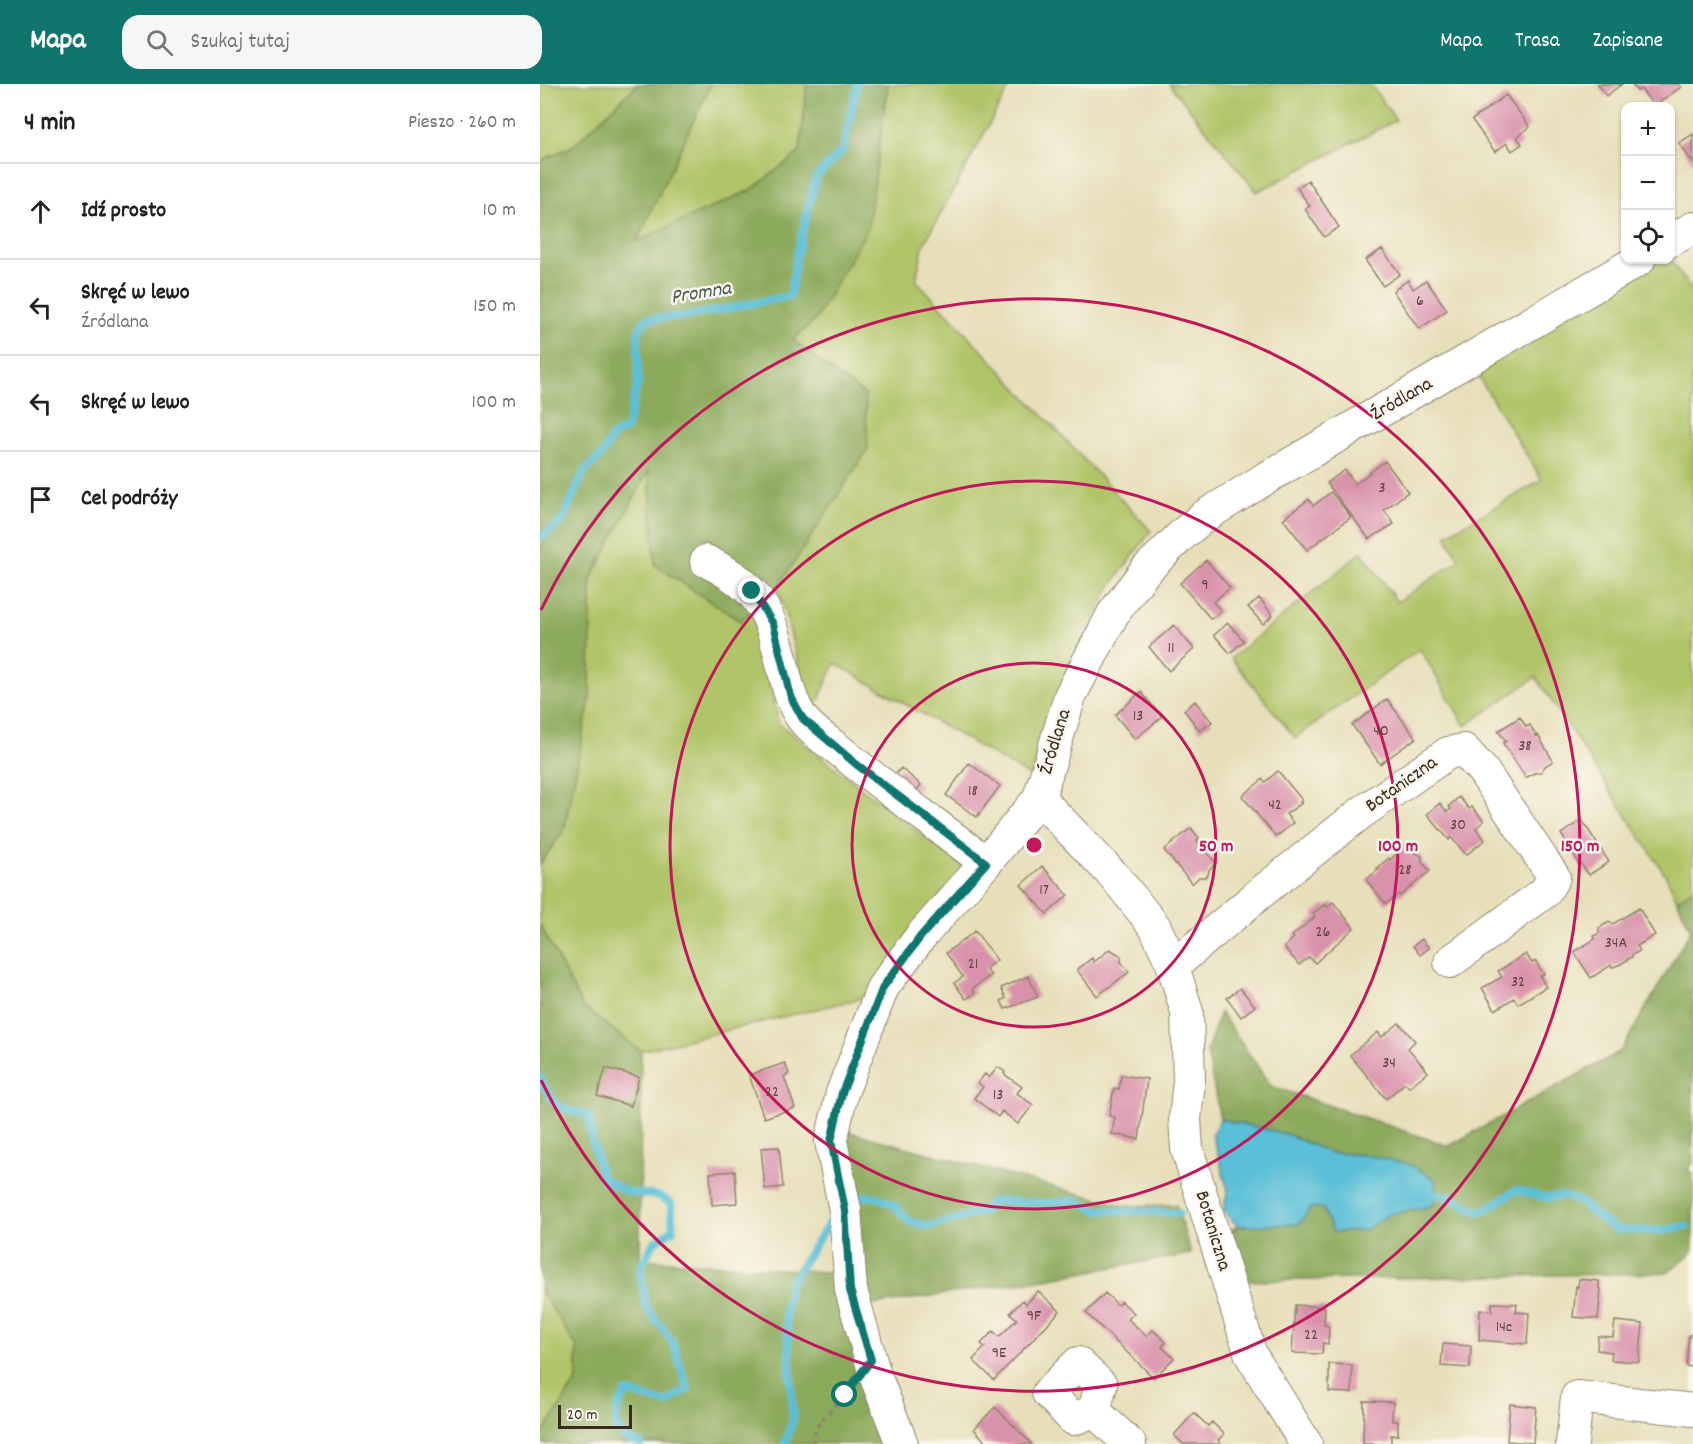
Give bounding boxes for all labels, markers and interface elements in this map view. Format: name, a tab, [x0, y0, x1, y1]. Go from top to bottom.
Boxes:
search box	[122, 15, 542, 69]
text: Mapa	[30, 22, 86, 62]
icon: search	[143, 26, 176, 59]
text: Szukaj tutaj	[191, 27, 290, 58]
text: Mapa	[1440, 27, 1482, 57]
text: Trasa	[1515, 27, 1560, 57]
text: Zapisane	[1593, 27, 1663, 57]
map controls	[1621, 102, 1675, 264]
button: +	[1621, 102, 1675, 156]
text: 4 min	[24, 105, 75, 142]
text: Pieszo · 260 m	[408, 109, 516, 137]
button: −	[1621, 156, 1675, 210]
icon: ahead	[24, 195, 57, 228]
text: Idź prosto	[81, 196, 166, 227]
text: 10 m	[482, 197, 516, 225]
button: locate	[1621, 210, 1675, 264]
water label: Promna	[669, 274, 734, 314]
text: Skręć w lewo	[81, 278, 190, 309]
house number: 6	[1416, 290, 1424, 313]
icon: left	[24, 291, 57, 324]
text: 150 m	[473, 293, 516, 321]
text: Źródlana	[81, 309, 148, 337]
street label: Źródlana	[1366, 371, 1439, 429]
icon: left	[24, 387, 57, 420]
text: Skręć w lewo	[81, 388, 190, 419]
text: 100 m	[472, 389, 516, 417]
house number: 3	[1378, 477, 1386, 500]
icon: arrive	[24, 483, 57, 516]
text: Cel podróży	[81, 484, 177, 515]
house number: 9	[1201, 574, 1209, 597]
route end	[738, 577, 764, 603]
house number: 11	[1167, 637, 1175, 660]
street label: Źródlana	[1033, 705, 1079, 778]
house number: 13	[1133, 705, 1143, 728]
house number: 40	[1373, 720, 1389, 743]
house number: 38	[1518, 735, 1532, 758]
street label: Botaniczna	[1360, 750, 1444, 820]
house number: 18	[968, 780, 978, 803]
house number: 42	[1268, 794, 1282, 817]
house number: 30	[1450, 814, 1466, 837]
centre of rings	[1024, 835, 1044, 855]
text: 50 m	[1199, 835, 1233, 860]
text: 100 m	[1378, 835, 1418, 860]
text: 150 m	[1561, 835, 1599, 860]
house number: 28	[1398, 859, 1412, 882]
house number: 17	[1039, 879, 1049, 902]
house number: 26	[1316, 921, 1331, 944]
house number: 34A	[1605, 932, 1628, 955]
house number: 21	[968, 953, 978, 976]
house number: 32	[1511, 971, 1525, 994]
house number: 34	[1382, 1052, 1396, 1075]
house number: 22	[765, 1081, 779, 1104]
house number: 13	[993, 1084, 1003, 1107]
street label: Botaniczna	[1187, 1188, 1238, 1275]
house number: 9F	[1027, 1305, 1041, 1328]
house number: 14c	[1496, 1316, 1512, 1339]
house number: 22	[1304, 1324, 1318, 1347]
house number: 9E	[992, 1342, 1007, 1365]
route start	[831, 1381, 857, 1407]
scale bar	[558, 1402, 632, 1430]
text: 20 m	[567, 1404, 597, 1427]

